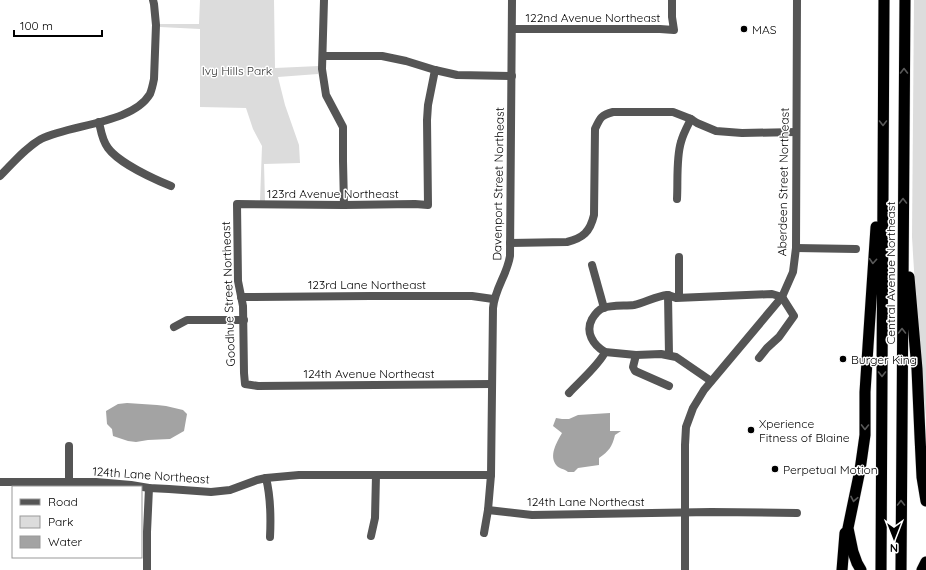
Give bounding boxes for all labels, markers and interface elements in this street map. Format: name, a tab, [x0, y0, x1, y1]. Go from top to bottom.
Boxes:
street label: 122nd Avenue Northeast	[526, 10, 660, 25]
scale bar	[14, 12, 102, 38]
text: 100 m	[20, 18, 53, 33]
place label: MAS	[752, 22, 777, 37]
marker: MAS	[739, 24, 749, 34]
park label: Ivy Hills Park	[202, 63, 272, 78]
one-way arrow	[900, 68, 908, 74]
street label: Davenport Street Northeast	[489, 107, 507, 261]
street label: Aberdeen Street Northeast	[774, 108, 792, 256]
one-way arrow	[879, 120, 887, 126]
street label: 123rd Avenue Northeast	[267, 186, 399, 201]
one-way arrow	[899, 198, 907, 204]
street label: Central Avenue Northeast	[883, 201, 898, 345]
street label: Goodhue Street Northeast	[218, 221, 238, 367]
one-way arrow	[869, 258, 878, 264]
street label: 123rd Lane Northeast	[308, 277, 426, 292]
one-way arrow	[898, 328, 906, 334]
place label: Burger King	[851, 352, 917, 367]
marker: Burger King	[838, 354, 848, 364]
street label: 124th Avenue Northeast	[304, 366, 435, 381]
one-way arrow	[878, 371, 886, 377]
place label: Xperience Fitness of Blaine	[759, 416, 850, 445]
one-way arrow	[861, 424, 869, 430]
marker: Xperience Fitness of Blaine	[746, 425, 756, 435]
place label: Perpetual Motion	[783, 462, 878, 477]
street label: 124th Lane Northeast	[92, 463, 210, 487]
marker: Perpetual Motion	[770, 464, 780, 474]
legend	[12, 486, 142, 558]
text: Road	[48, 494, 78, 509]
street label: 124th Lane Northeast	[527, 494, 645, 509]
one-way arrow	[851, 496, 859, 502]
one-way arrow	[897, 500, 905, 506]
text: Park	[48, 514, 73, 529]
north arrow	[874, 518, 914, 558]
text: Water	[48, 534, 83, 549]
text: N	[890, 541, 898, 555]

